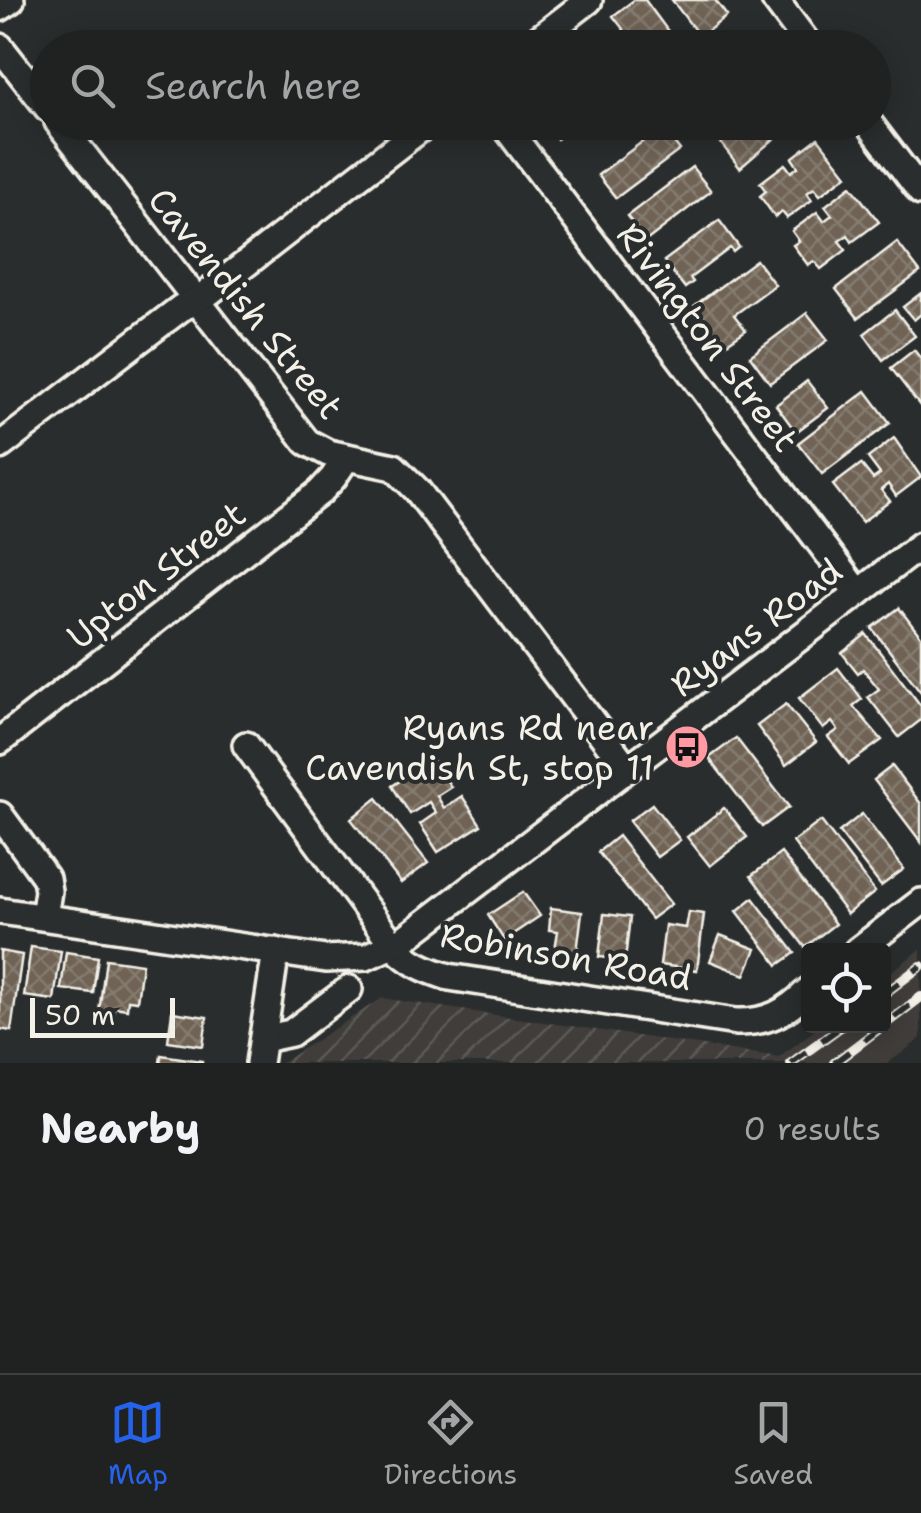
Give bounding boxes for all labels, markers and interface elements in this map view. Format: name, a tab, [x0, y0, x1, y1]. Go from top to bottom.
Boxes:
search box	[30, 30, 891, 140]
icon: search	[65, 58, 120, 113]
text: Search here	[145, 60, 362, 111]
street label: Cavendish Street	[138, 177, 354, 429]
street label: Rivington Street	[606, 213, 810, 461]
street label: Upton Street	[57, 490, 255, 660]
street label: Ryans Road	[661, 547, 851, 707]
place label: Ryans Rd near Cavendish St, stop 11	[305, 704, 654, 791]
bus stop icon: Ryans Rd near Cavendish St, stop 11	[664, 724, 710, 770]
street label: Robinson Road	[437, 911, 695, 1001]
map controls	[801, 943, 891, 1033]
button: locate	[801, 943, 891, 1033]
scale bar	[30, 993, 175, 1038]
text: 50 m	[45, 996, 115, 1034]
text: Nearby	[40, 1100, 200, 1156]
text: 0 results	[744, 1107, 881, 1150]
tab: Map	[108, 1395, 168, 1493]
tab: Directions	[384, 1395, 517, 1493]
tab: Saved	[733, 1395, 813, 1493]

